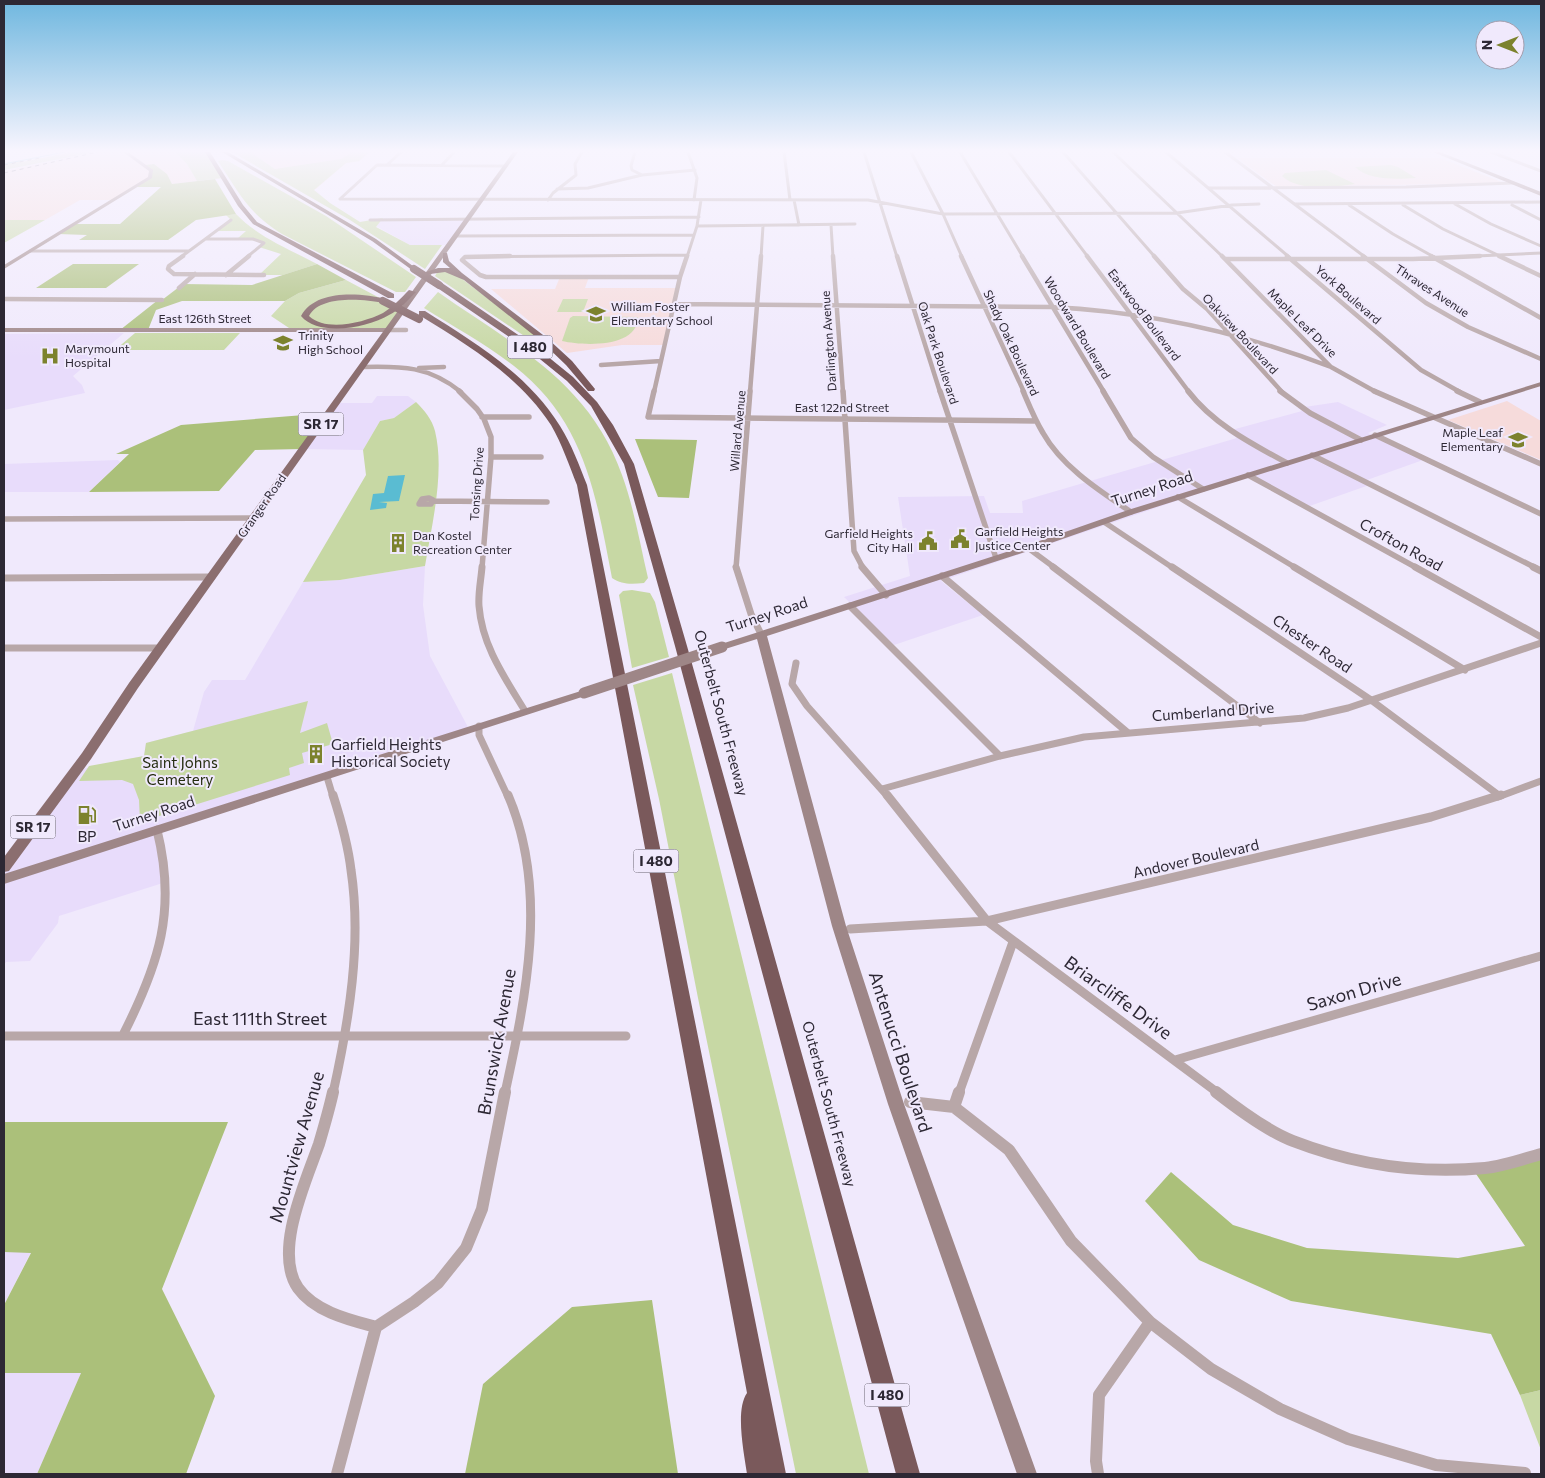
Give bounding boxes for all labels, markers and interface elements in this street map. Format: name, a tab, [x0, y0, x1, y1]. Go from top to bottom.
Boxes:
north arrow	[1475, 20, 1525, 70]
text: N	[1478, 40, 1495, 50]
street label: Thraves Avenue	[1393, 261, 1472, 319]
street label: York Boulevard	[1313, 262, 1384, 327]
street label: Eastwood Boulevard	[1106, 266, 1184, 363]
street label: Woodward Boulevard	[1042, 274, 1114, 381]
street label: Maple Leaf Drive	[1265, 285, 1340, 360]
street label: Shady Oak Boulevard	[981, 287, 1043, 398]
street label: Darlington Avenue	[818, 290, 838, 392]
street label: Oakview Boulevard	[1200, 290, 1282, 376]
place label: William Foster Elementary School	[611, 299, 713, 327]
street label: Oak Park Boulevard	[916, 300, 962, 406]
school or university icon: William Foster Elementary School	[585, 303, 607, 325]
street label: East 126th Street	[158, 311, 252, 325]
place label: Trinity High School	[298, 328, 363, 356]
school or university icon: Trinity High School	[272, 332, 294, 354]
road number: I 480	[508, 336, 552, 358]
place label: Marymount Hospital	[65, 341, 130, 369]
hospital icon: Marymount Hospital	[39, 345, 61, 367]
street label: Willard Avenue	[726, 390, 748, 472]
street label: East 122nd Street	[795, 400, 889, 414]
road number: SR 17	[298, 412, 344, 436]
place label: Maple Leaf Elementary	[1441, 425, 1503, 453]
school or university icon: Maple Leaf Elementary	[1507, 429, 1529, 451]
street label: Tonsing Drive	[466, 447, 486, 521]
street label: Turney Road	[1109, 466, 1195, 510]
street label: Granger Road	[234, 471, 288, 540]
street label: Crofton Road	[1357, 514, 1446, 574]
place label: Garfield Heights Justice Center	[975, 524, 1063, 553]
place label: Garfield Heights City Hall	[825, 526, 913, 554]
place label: Dan Kostel Recreation Center	[413, 528, 512, 556]
public building icon: Garfield Heights Justice Center	[949, 528, 971, 550]
public building icon: Garfield Heights City Hall	[917, 530, 939, 552]
building icon: Dan Kostel Recreation Center	[387, 532, 409, 554]
street label: Turney Road	[724, 592, 810, 636]
street label: Chester Road	[1270, 610, 1355, 676]
street label: Outerbelt South Freeway	[691, 628, 753, 798]
street label: Cumberland Drive	[1151, 698, 1275, 724]
place label: Garfield Heights Historical Society	[331, 735, 451, 770]
building icon: Garfield Heights Historical Society	[305, 743, 327, 765]
park label: Saint Johns Cemetery	[142, 753, 218, 788]
street label: Turney Road	[111, 791, 197, 835]
fuel station icon: BP	[76, 804, 98, 826]
road number: SR 17	[10, 816, 56, 839]
place label: BP	[77, 827, 97, 845]
street label: Andover Boulevard	[1131, 835, 1261, 881]
road number: I 480	[634, 849, 678, 872]
street label: Briarcliffe Drive	[1060, 951, 1177, 1044]
street label: Brunswick Avenue	[472, 967, 520, 1117]
street label: Saxon Drive	[1304, 967, 1403, 1015]
street label: Antenucci Boulevard	[865, 969, 937, 1135]
street label: East 111th Street	[193, 1007, 327, 1029]
street label: Outerbelt South Freeway	[799, 1019, 861, 1189]
street label: Mountview Avenue	[264, 1068, 328, 1225]
road number: I 480	[864, 1384, 910, 1406]

